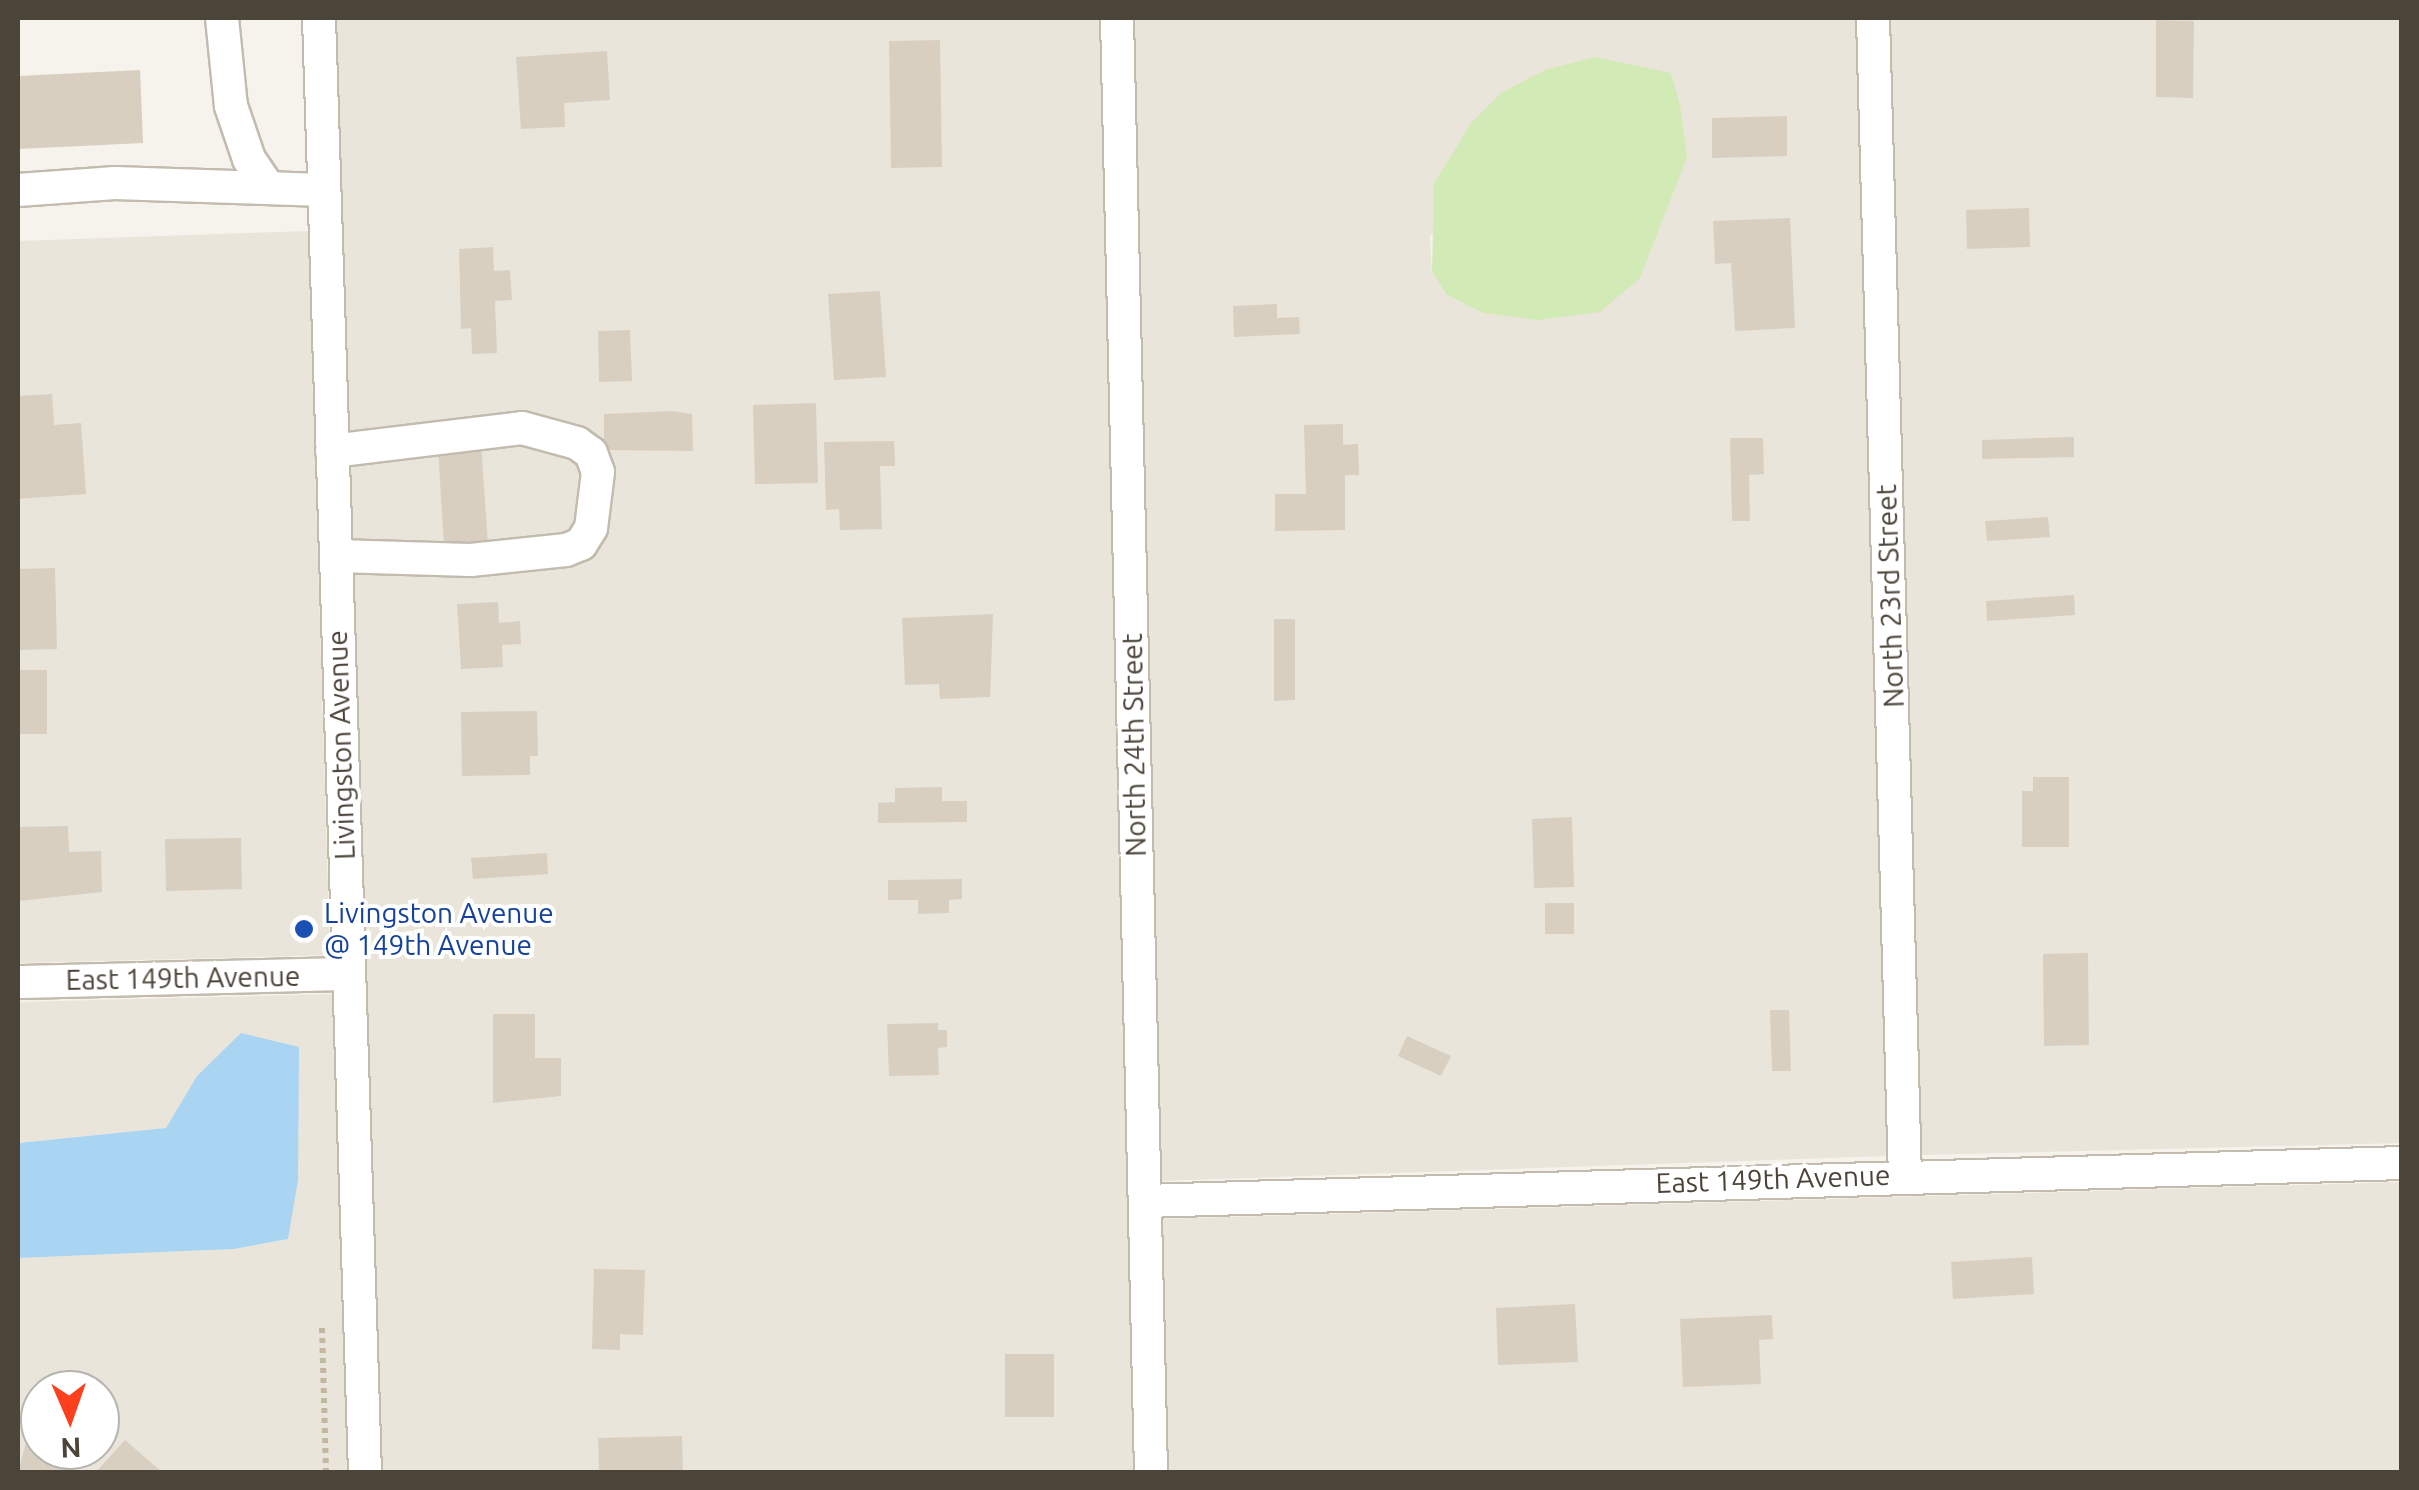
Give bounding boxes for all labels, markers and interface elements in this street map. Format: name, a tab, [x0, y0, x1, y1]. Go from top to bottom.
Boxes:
street label: North 23rd Street	[1869, 484, 1911, 708]
street label: Livingston Avenue	[320, 630, 362, 860]
street label: North 24th Street	[1115, 633, 1153, 857]
place label: Livingston Avenue @ 149th Avenue	[324, 896, 554, 962]
marker: Livingston Avenue @ 149th Avenue	[293, 918, 315, 940]
street label: East 149th Avenue	[65, 959, 301, 997]
street label: East 149th Avenue	[1655, 1158, 1891, 1200]
north arrow	[20, 1370, 120, 1470]
text: N	[60, 1433, 82, 1464]

